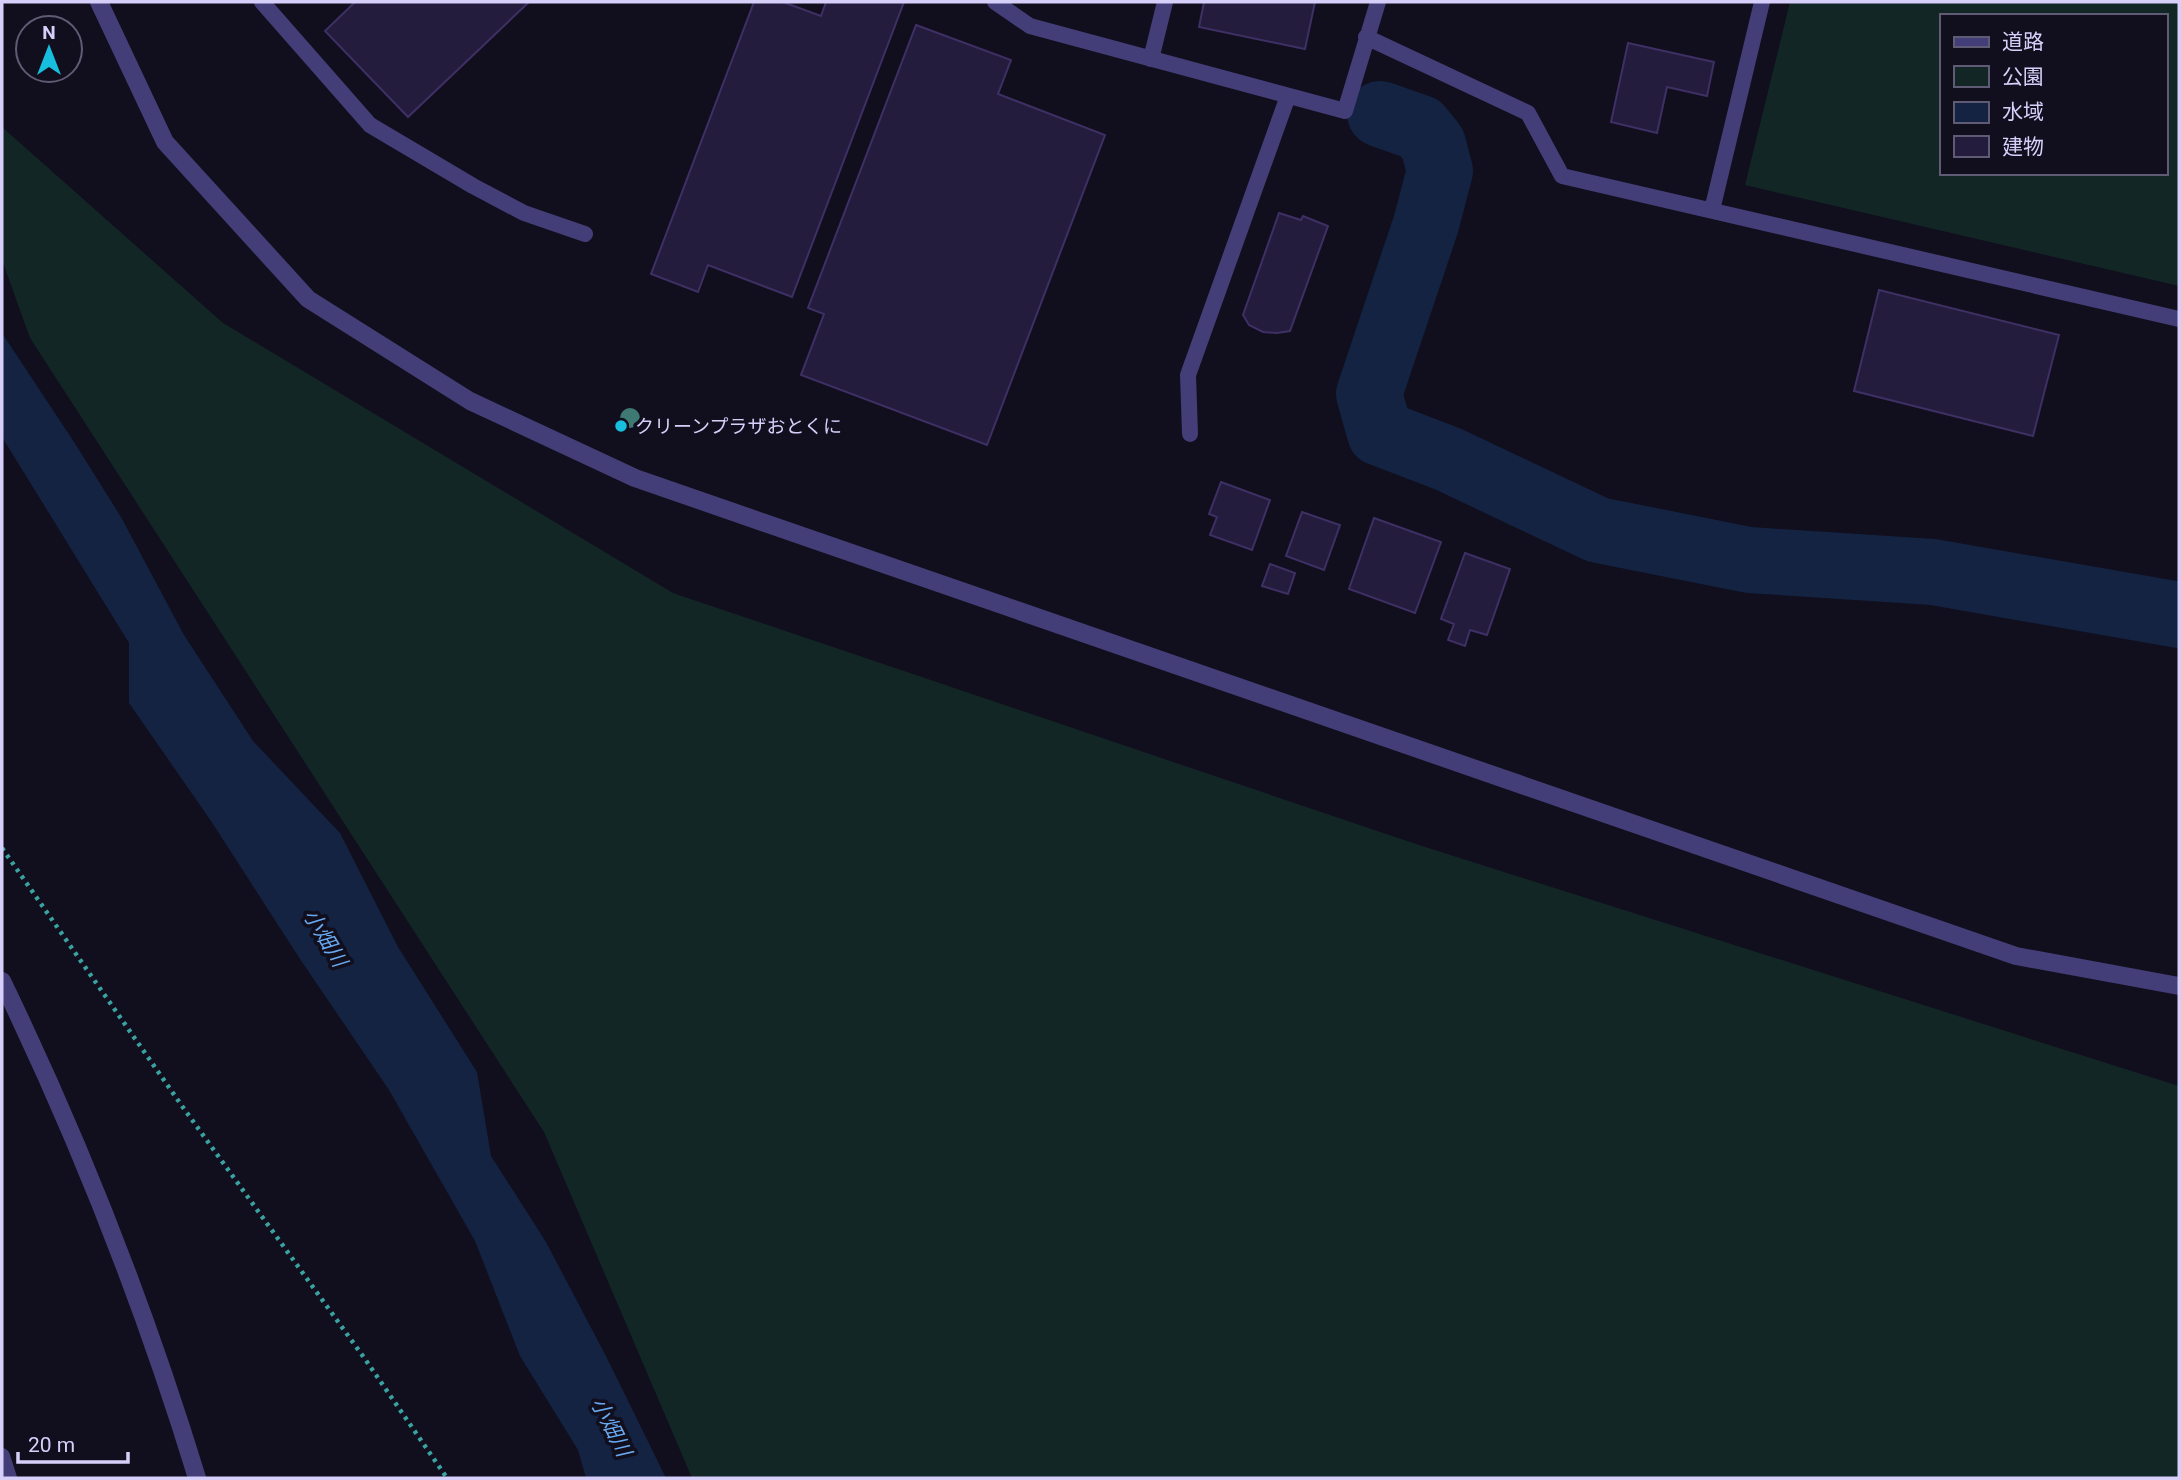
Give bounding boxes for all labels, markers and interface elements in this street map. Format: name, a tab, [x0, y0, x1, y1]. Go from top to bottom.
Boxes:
north arrow	[14, 14, 84, 84]
legend	[1940, 14, 2167, 175]
text: N	[42, 21, 56, 44]
text: 道路	[2002, 30, 2044, 54]
text: 公園	[2002, 65, 2044, 89]
text: 水域	[2002, 100, 2044, 124]
text: 建物	[2002, 135, 2044, 159]
place label: クリーンプラザおとくに	[635, 415, 842, 438]
marker: クリーンプラザおとくに	[613, 418, 629, 434]
water label: 小畑川	[298, 905, 353, 973]
water label: 小畑川	[586, 1393, 637, 1462]
scale bar	[18, 1420, 128, 1464]
text: 20 m	[28, 1433, 75, 1457]

